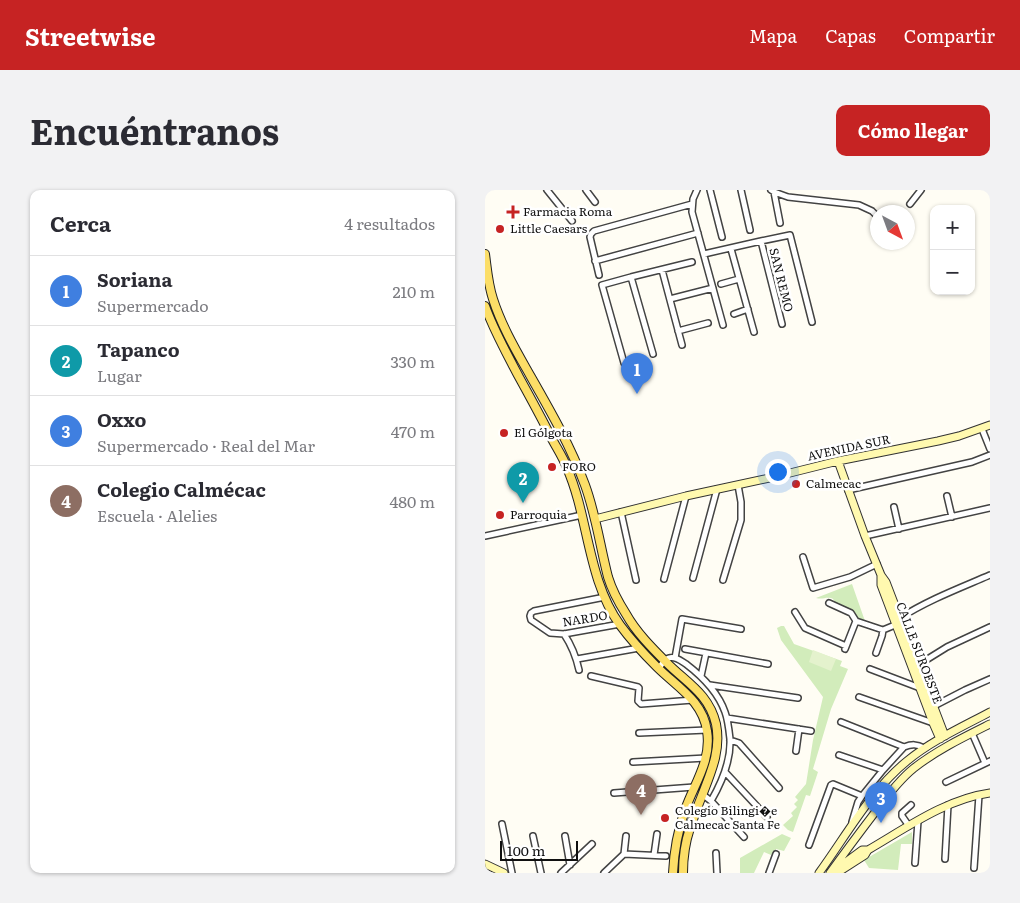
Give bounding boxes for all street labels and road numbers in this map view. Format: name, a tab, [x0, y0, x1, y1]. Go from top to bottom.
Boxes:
street label: SAN REMO	[765, 246, 799, 314]
street label: AVENIDA SUR	[806, 429, 892, 465]
street label: CALLE SUROESTE	[892, 599, 948, 706]
street label: NARDO	[561, 606, 609, 630]

